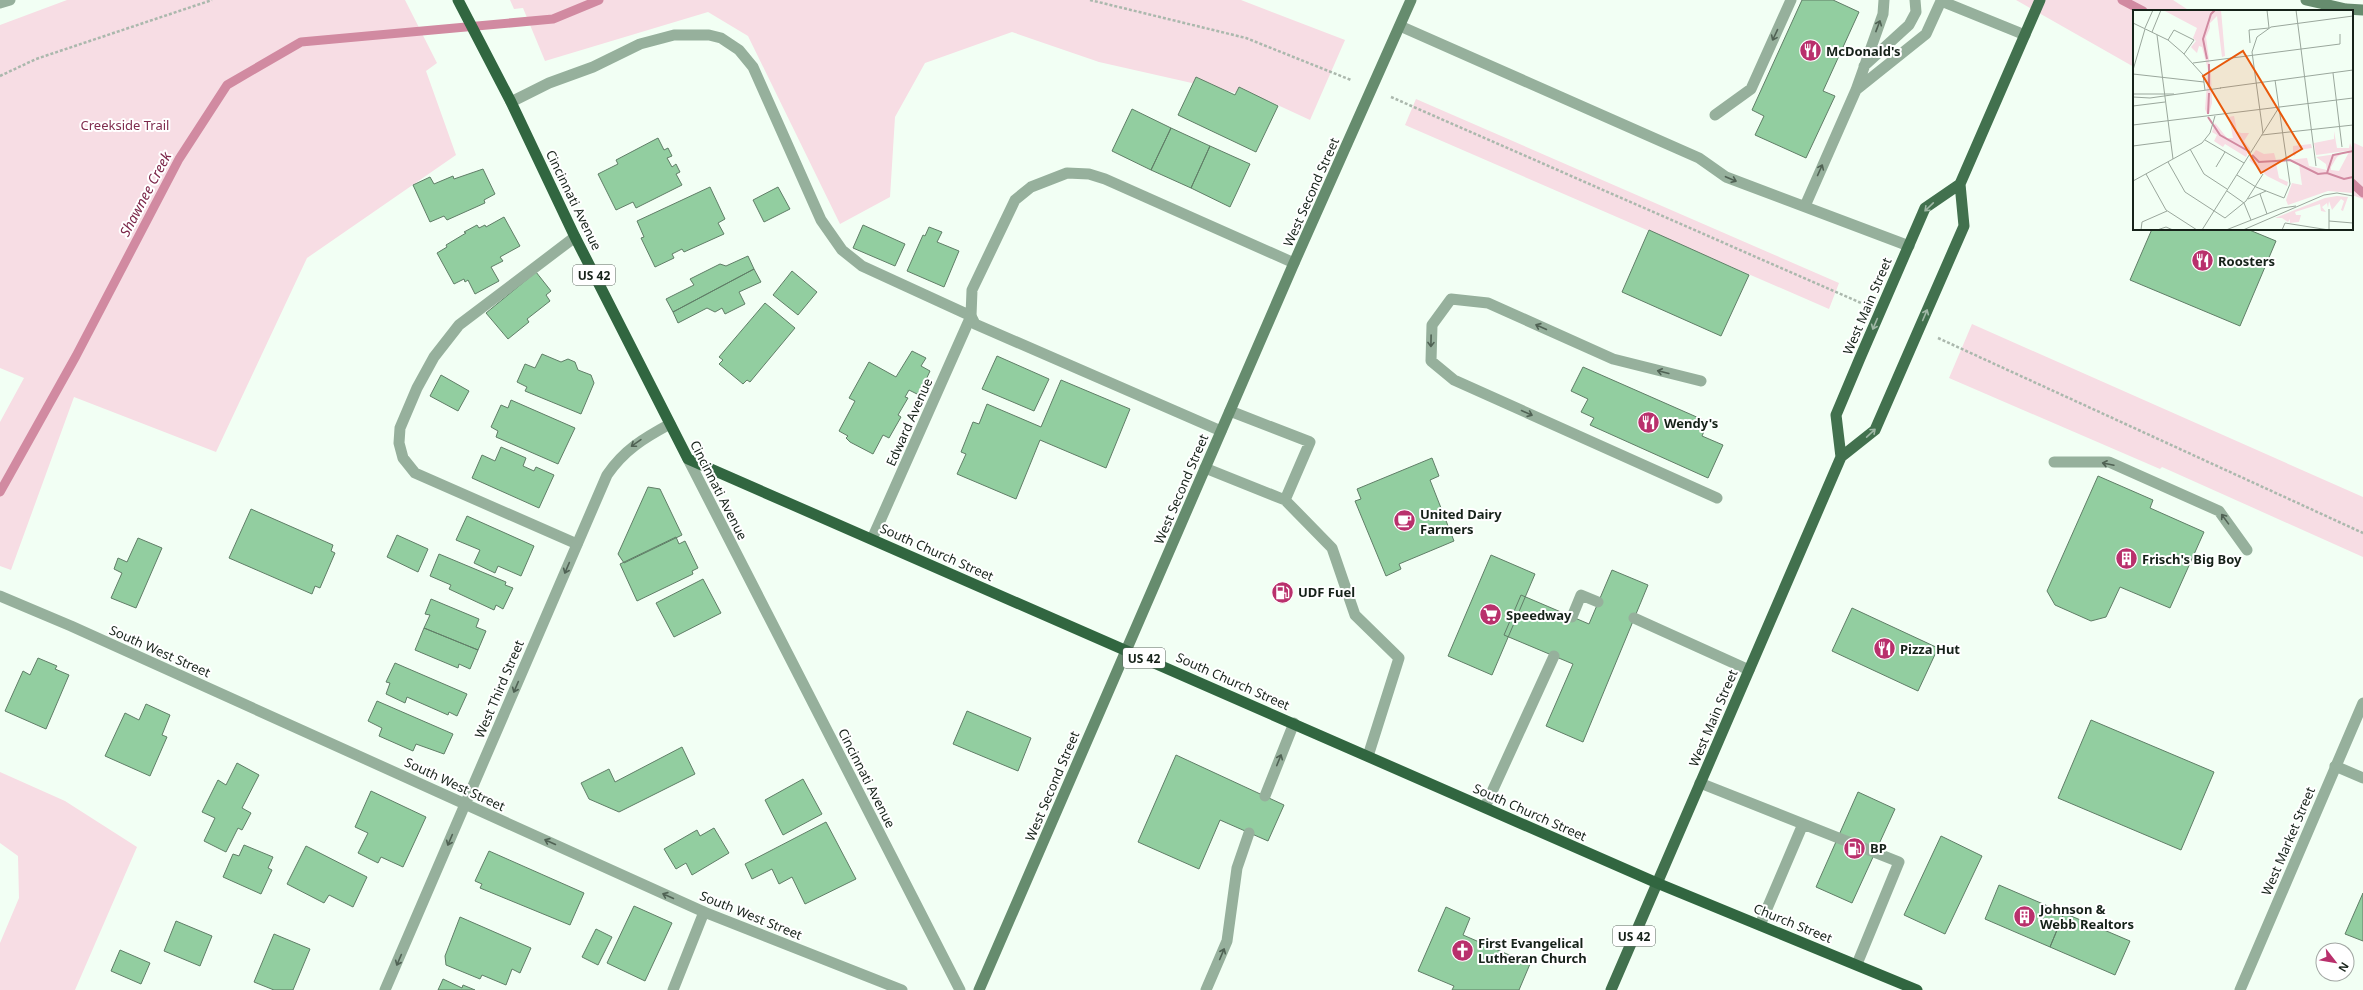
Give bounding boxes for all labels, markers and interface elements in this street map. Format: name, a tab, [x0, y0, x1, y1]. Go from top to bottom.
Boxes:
inset map	[2133, 10, 2353, 230]
one-way arrow	[1874, 21, 1882, 33]
one-way arrow	[1771, 29, 1778, 41]
restaurant icon: McDonald's	[1797, 38, 1823, 64]
place label: McDonald's	[1826, 42, 1901, 60]
park label: Creekside Trail	[81, 116, 169, 134]
street label: West Second Street	[1279, 134, 1343, 249]
water label: Shawnee Creek	[115, 147, 176, 240]
street label: Cincinnati Avenue	[542, 147, 606, 253]
one-way arrow	[1817, 165, 1825, 177]
one-way arrow	[1725, 176, 1737, 183]
one-way arrow	[1924, 202, 1934, 212]
restaurant icon: Roosters	[2190, 248, 2216, 274]
place label: Roosters	[2218, 252, 2275, 270]
street label: West Main Street	[1838, 255, 1896, 357]
road number: US 42	[573, 265, 615, 285]
one-way arrow	[1922, 310, 1930, 322]
one-way arrow	[1870, 318, 1878, 330]
one-way arrow	[1536, 323, 1548, 330]
one-way arrow	[1428, 334, 1435, 347]
one-way arrow	[1657, 367, 1670, 375]
street label: Edward Avenue	[881, 375, 937, 469]
one-way arrow	[1521, 410, 1533, 417]
restaurant icon: Wendy's	[1636, 410, 1662, 436]
place label: Wendy's	[1664, 414, 1718, 432]
one-way arrow	[1866, 428, 1876, 437]
street label: West Second Street	[1150, 431, 1212, 547]
street label: Cincinnati Avenue	[686, 437, 752, 543]
one-way arrow	[630, 439, 641, 447]
one-way arrow	[2102, 459, 2115, 467]
place label: United Dairy Farmers	[1420, 505, 1502, 538]
cafe icon: United Dairy Farmers	[1392, 508, 1418, 534]
one-way arrow	[2220, 513, 2229, 524]
street label: South Church Street	[877, 519, 997, 585]
building icon: Frisch's Big Boy	[2113, 546, 2139, 572]
place label: Frisch's Big Boy	[2142, 550, 2242, 568]
one-way arrow	[563, 561, 570, 573]
fuel station icon: UDF Fuel	[1269, 579, 1295, 605]
place label: UDF Fuel	[1298, 583, 1355, 601]
supermarket icon: Speedway	[1478, 602, 1504, 628]
place label: Speedway	[1506, 606, 1572, 624]
street label: South West Street	[107, 621, 214, 681]
restaurant icon: Pizza Hut	[1872, 636, 1898, 662]
street label: West Third Street	[470, 637, 528, 741]
place label: Pizza Hut	[1900, 640, 1960, 658]
road number: US 42	[1123, 648, 1165, 668]
street label: South Church Street	[1173, 648, 1293, 714]
street label: West Main Street	[1684, 667, 1742, 769]
one-way arrow	[511, 680, 519, 692]
street label: Cincinnati Avenue	[834, 725, 900, 831]
street label: West Second Street	[1021, 728, 1083, 844]
street label: South West Street	[402, 753, 508, 815]
one-way arrow	[1276, 754, 1283, 766]
street label: South Church Street	[1470, 779, 1590, 845]
street label: West Market Street	[2257, 784, 2319, 898]
one-way arrow	[446, 834, 454, 846]
fuel station icon: BP	[1842, 835, 1868, 861]
one-way arrow	[544, 838, 556, 846]
place label: BP	[1870, 839, 1887, 857]
street label: South West Street	[697, 886, 805, 944]
one-way arrow	[663, 892, 675, 899]
street label: Church Street	[1751, 899, 1835, 947]
place label: Johnson & Webb Realtors	[2039, 900, 2134, 933]
building icon: Johnson & Webb Realtors	[2012, 903, 2038, 929]
road number: US 42	[1613, 926, 1655, 946]
place label: First Evangelical Lutheran Church	[1478, 934, 1587, 967]
church icon: First Evangelical Lutheran Church	[1449, 937, 1475, 963]
north arrow	[2315, 942, 2355, 982]
one-way arrow	[1218, 949, 1226, 961]
one-way arrow	[394, 953, 402, 965]
text: N	[2335, 960, 2353, 975]

